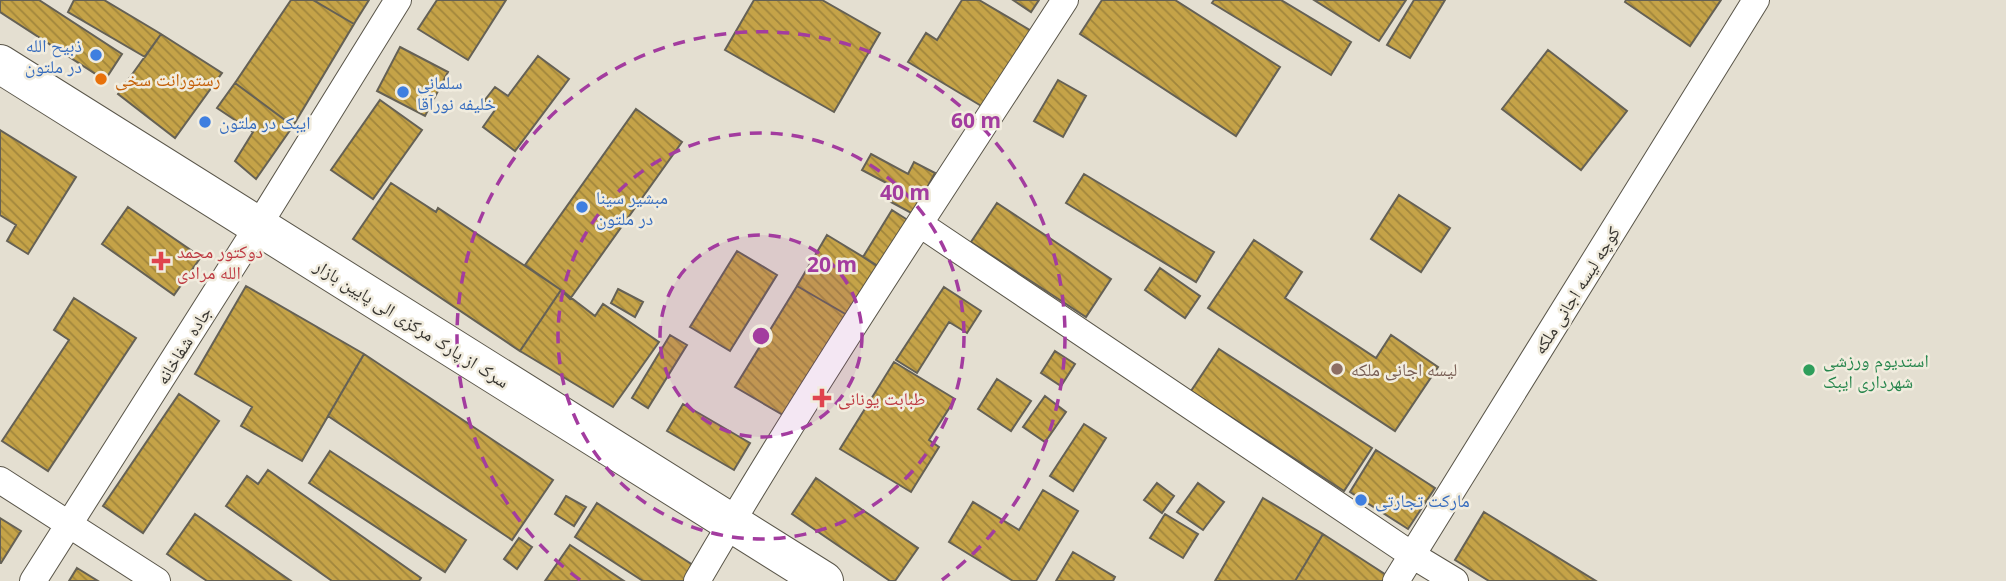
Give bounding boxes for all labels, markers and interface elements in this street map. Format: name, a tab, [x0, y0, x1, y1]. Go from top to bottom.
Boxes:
place label: ذبیح الله در ملتون	[25, 33, 82, 78]
marker: ذبیح الله در ملتون	[88, 47, 104, 63]
place label: رستورانت سخی	[115, 67, 221, 91]
place label: سلمانی خلیفه نورآقا	[417, 70, 496, 115]
marker: رستورانت سخی	[93, 71, 109, 87]
marker: سلمانی خلیفه نورآقا	[395, 84, 411, 100]
text: 60 m	[951, 106, 1001, 134]
place label: ایبک در ملتون	[219, 110, 311, 134]
marker: ایبک در ملتون	[197, 114, 213, 130]
text: 40 m	[880, 178, 930, 206]
place label: مبشیر سینا در ملتون	[596, 185, 668, 230]
marker: مبشیر سینا در ملتون	[574, 199, 590, 215]
street label: کوچه لیسه اجانی ملکه	[1527, 221, 1625, 358]
place label: دوکتور محمد الله مرادی	[177, 239, 263, 284]
text: 20 m	[807, 250, 857, 278]
marker: دوکتور محمد الله مرادی	[151, 251, 171, 271]
street label: سرک از پارک مرکزی الی پایین بازار	[309, 253, 514, 393]
street label: جاده شفاخانه	[150, 301, 216, 389]
centre of rings	[749, 324, 773, 348]
place label: استدیوم ورزشی شهرداری ایبک	[1823, 348, 1929, 393]
place label: لیسه اجانی ملکه	[1351, 357, 1457, 381]
marker: لیسه اجانی ملکه	[1329, 361, 1345, 377]
marker: استدیوم ورزشی شهرداری ایبک	[1801, 362, 1817, 378]
place label: طبابت یونانی	[838, 386, 925, 410]
marker: طبابت یونانی	[812, 388, 832, 408]
place label: مارکت تجارتی	[1375, 488, 1470, 512]
marker: مارکت تجارتی	[1353, 492, 1369, 508]

